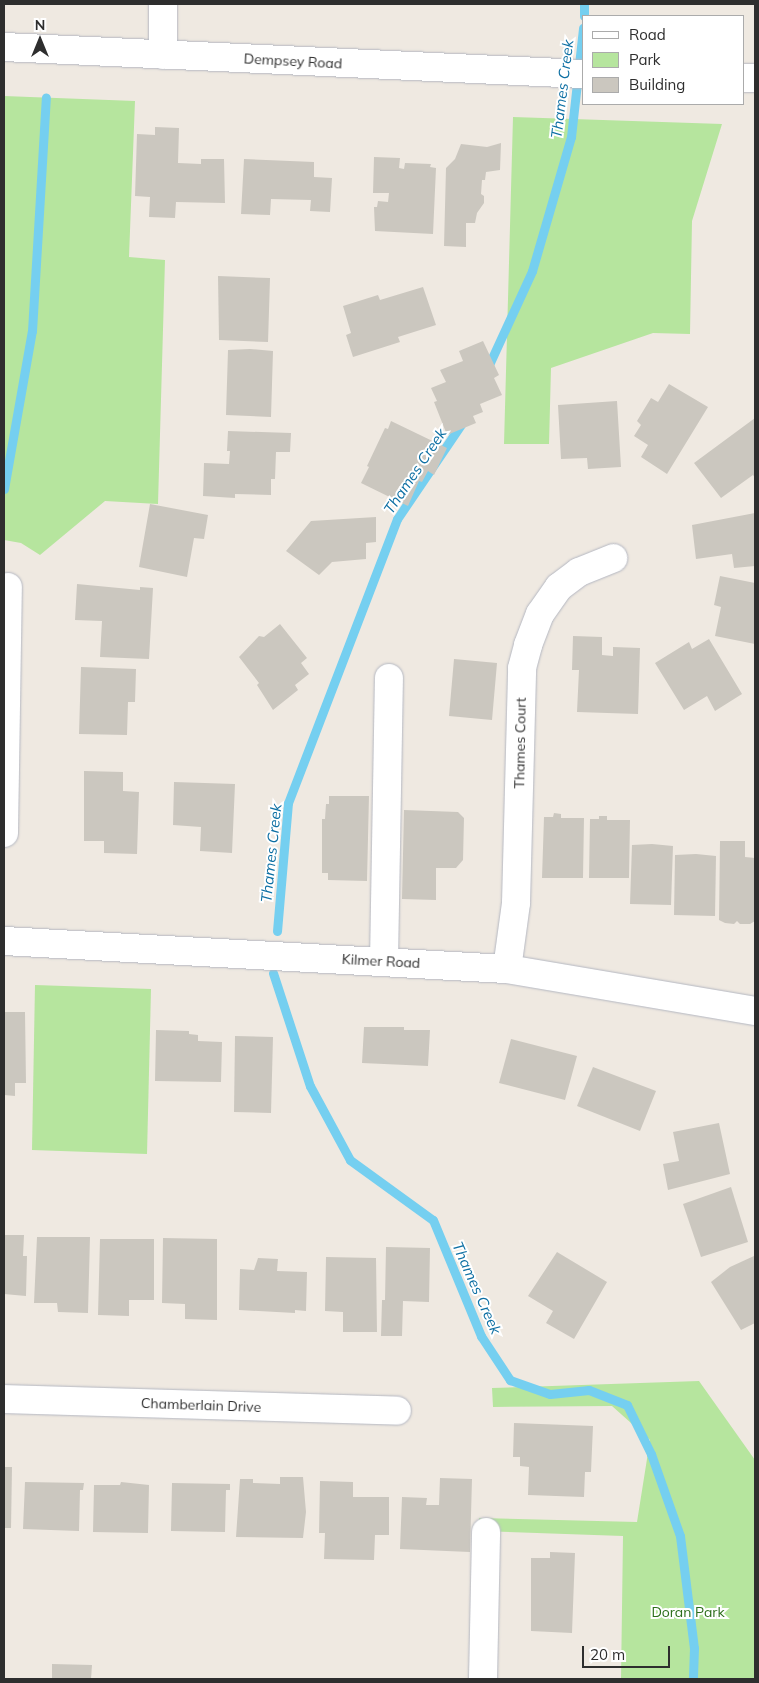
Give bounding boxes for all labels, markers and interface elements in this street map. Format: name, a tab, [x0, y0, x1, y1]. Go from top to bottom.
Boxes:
north arrow	[15, 15, 65, 65]
legend	[582, 15, 744, 105]
text: N	[35, 16, 45, 34]
text: Road	[629, 25, 666, 44]
water label: Thames Creek	[547, 39, 577, 139]
street label: Dempsey Road	[243, 50, 343, 72]
text: Park	[629, 50, 661, 69]
text: Building	[629, 75, 685, 94]
water label: Thames Creek	[380, 425, 450, 517]
street label: Thames Court	[511, 697, 529, 789]
water label: Thames Creek	[257, 803, 285, 903]
street label: Kilmer Road	[341, 951, 421, 971]
water label: Thames Creek	[449, 1239, 505, 1337]
street label: Chamberlain Drive	[141, 1395, 261, 1415]
park label: Doran Park	[651, 1604, 725, 1620]
scale bar	[584, 1636, 672, 1668]
text: 20 m	[590, 1645, 625, 1664]

